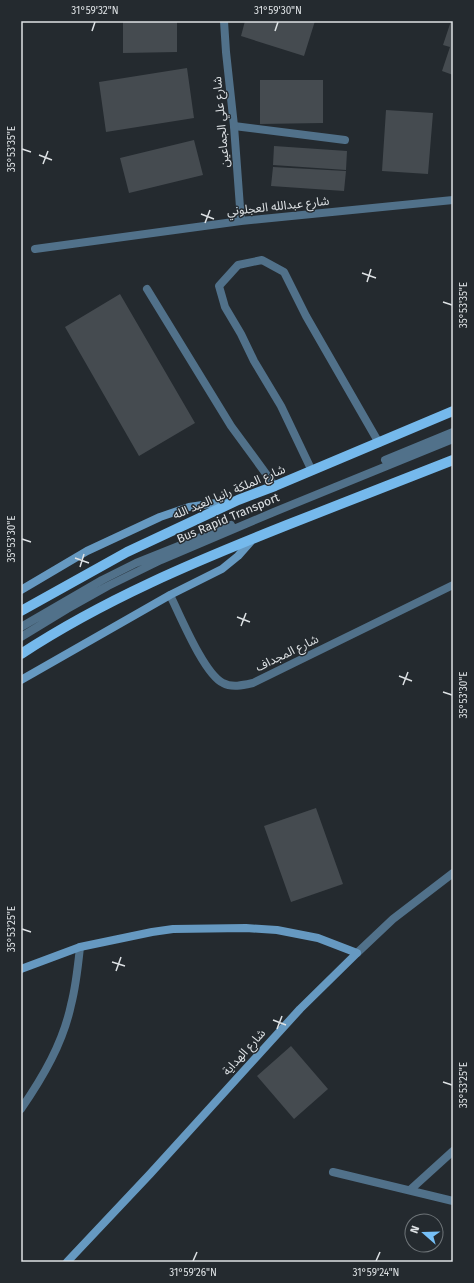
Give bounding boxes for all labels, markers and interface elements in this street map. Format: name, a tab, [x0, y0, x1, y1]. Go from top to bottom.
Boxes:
text: 31°59'32"N	[71, 5, 119, 17]
text: 31°59'30"N	[254, 5, 302, 17]
street label: شارع علي الجماعين	[210, 76, 235, 168]
text: 35°53'35"E	[6, 126, 18, 172]
street label: شارع عبدالله العجلوني	[226, 194, 330, 221]
text: 35°53'35"E	[458, 282, 470, 328]
street label: شارع الملكة رانيا العبد الله	[171, 462, 288, 524]
street label: Bus Rapid Transport	[175, 490, 282, 546]
text: 35°53'30"E	[6, 515, 18, 563]
street label: شارع المجداف	[253, 632, 322, 676]
text: 35°53'30"E	[458, 671, 470, 719]
text: 35°53'25"E	[6, 906, 18, 952]
street label: شارع الهداية	[220, 1026, 270, 1079]
text: 35°53'25"E	[458, 1062, 470, 1108]
north arrow	[404, 1213, 444, 1253]
text: N	[408, 1224, 422, 1235]
text: 31°59'26"N	[169, 1267, 217, 1279]
text: 31°59'24"N	[353, 1267, 399, 1279]

